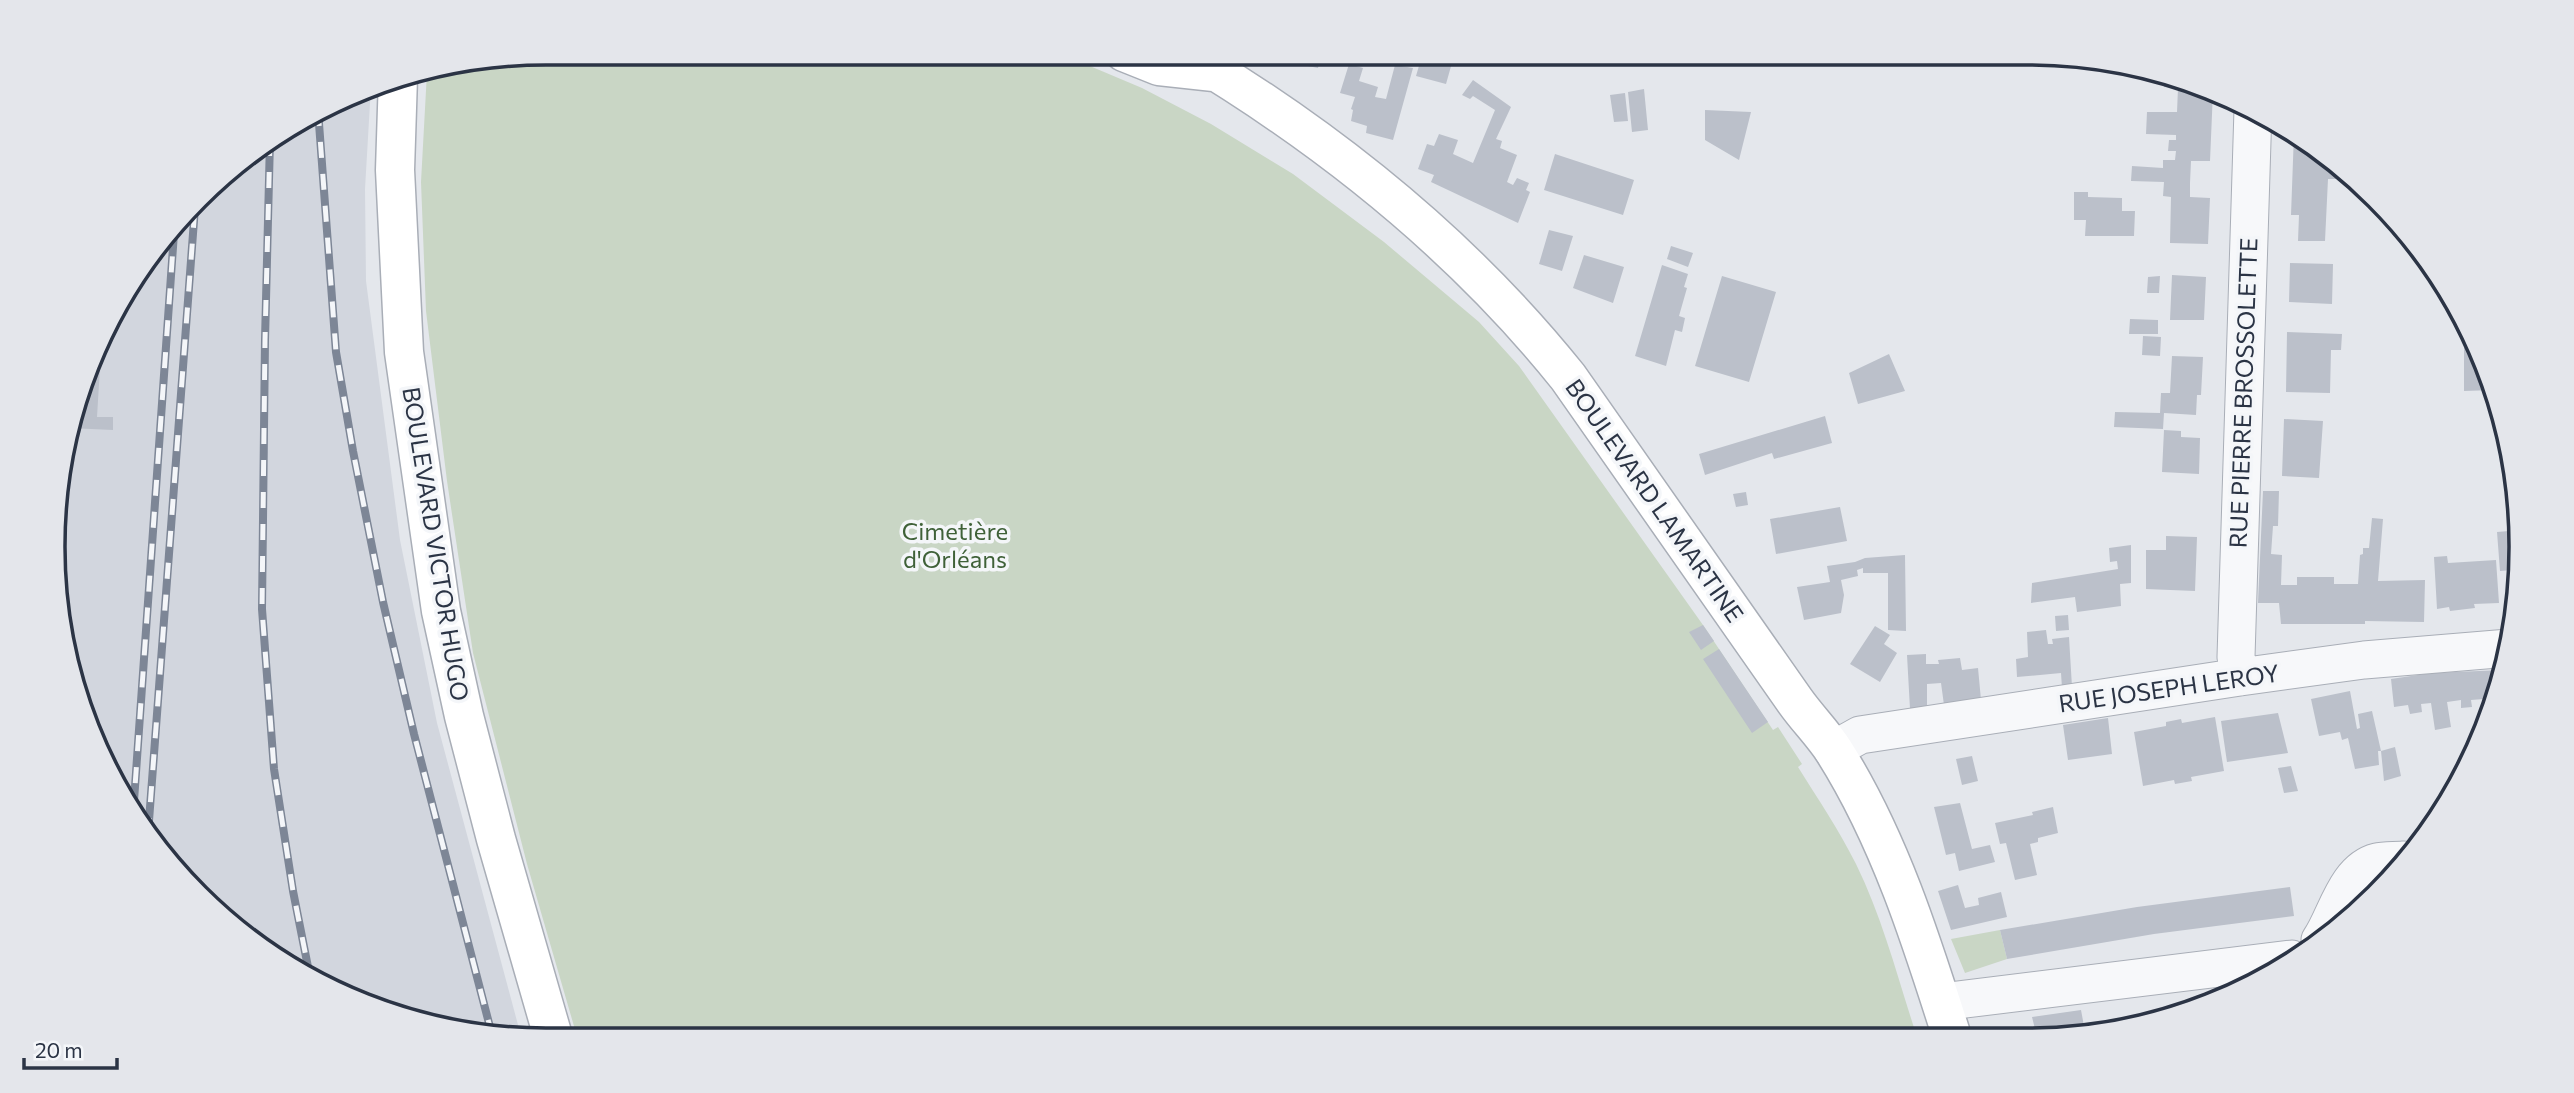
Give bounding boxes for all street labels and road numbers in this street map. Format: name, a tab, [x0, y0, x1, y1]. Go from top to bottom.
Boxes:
street label: RUE PIERRE BROSSOLETTE	[2223, 237, 2262, 549]
street label: BOULEVARD LAMARTINE	[1560, 373, 1750, 627]
street label: BOULEVARD VICTOR HUGO	[397, 385, 476, 703]
street label: RUE JOSEPH LEROY	[2057, 658, 2281, 717]

